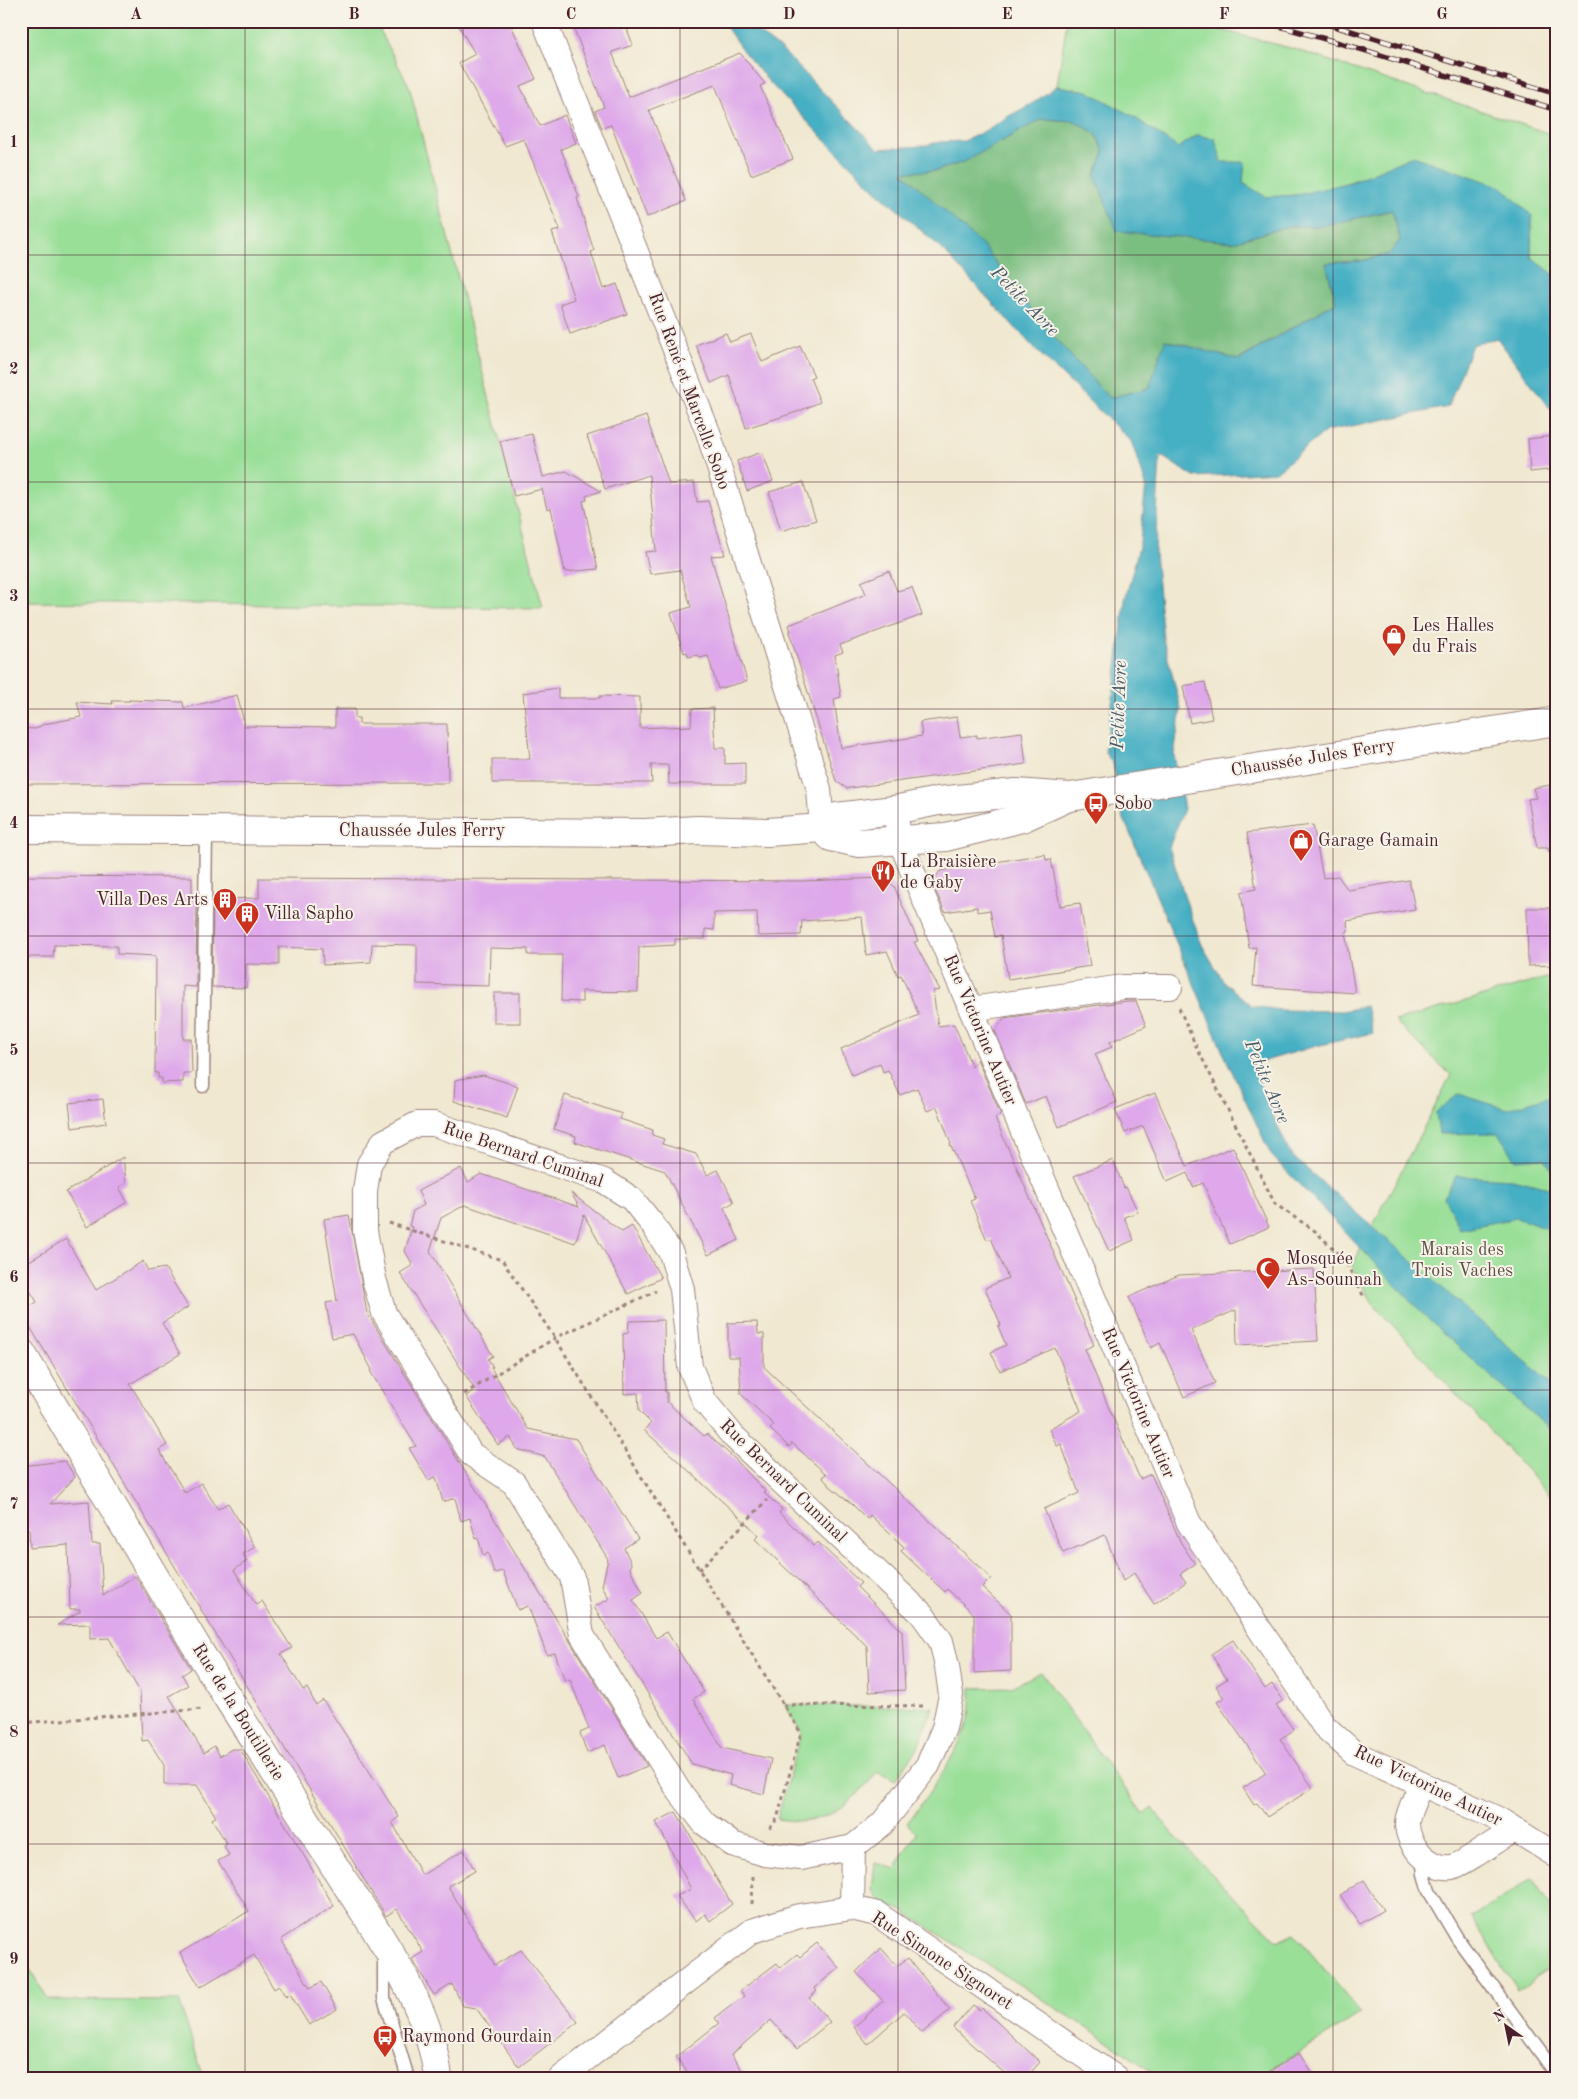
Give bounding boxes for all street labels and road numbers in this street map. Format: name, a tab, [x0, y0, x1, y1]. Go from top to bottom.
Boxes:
street label: Rue René et Marcelle Sobo	[645, 290, 733, 492]
street label: Chaussée Jules Ferry	[1229, 736, 1397, 780]
street label: Chaussée Jules Ferry	[339, 822, 506, 840]
street label: Rue Victorine Autier	[940, 952, 1020, 1109]
street label: Rue Bernard Cuminal	[440, 1119, 606, 1191]
street label: Rue Victorine Autier	[1098, 1325, 1178, 1482]
street label: Rue Bernard Cuminal	[716, 1416, 850, 1546]
street label: Rue de la Boutillerie	[189, 1640, 287, 1784]
street label: Rue Victorine Autier	[1351, 1742, 1505, 1830]
street label: Rue Simone Signoret	[868, 1909, 1016, 2013]

